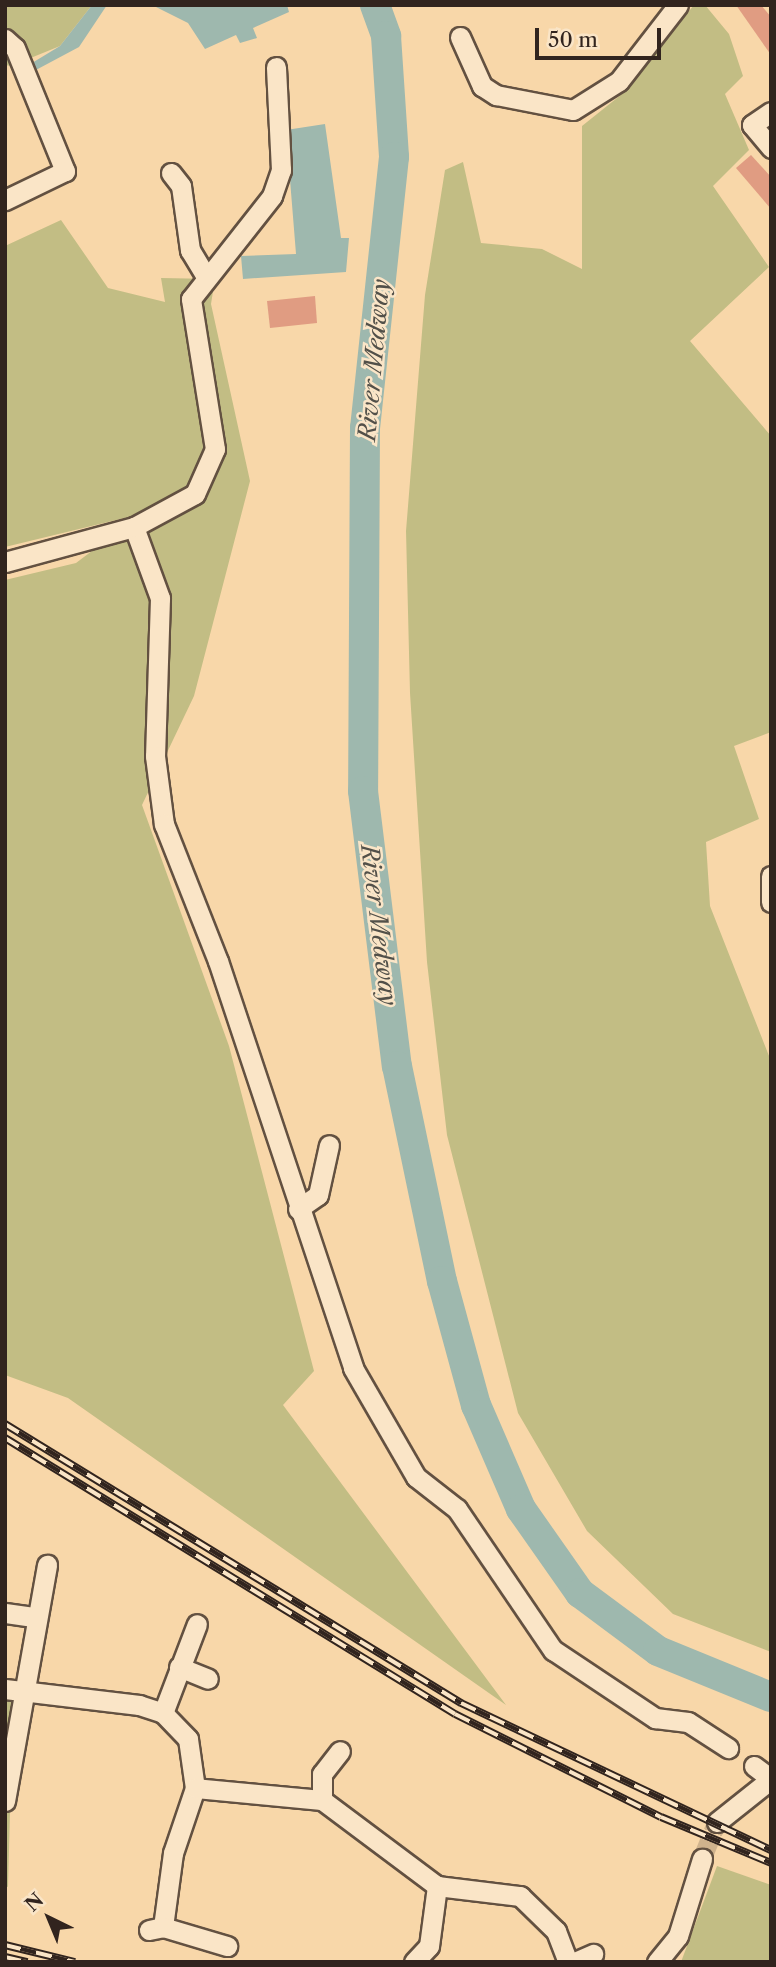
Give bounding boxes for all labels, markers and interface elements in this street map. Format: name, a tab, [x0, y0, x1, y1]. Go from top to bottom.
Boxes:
scale bar	[538, 14, 664, 58]
text: 50 m	[548, 27, 598, 52]
water label: River Medway	[353, 278, 395, 442]
water label: River Medway	[355, 843, 403, 1007]
north arrow	[14, 1883, 84, 1953]
text: N	[20, 1888, 48, 1916]

